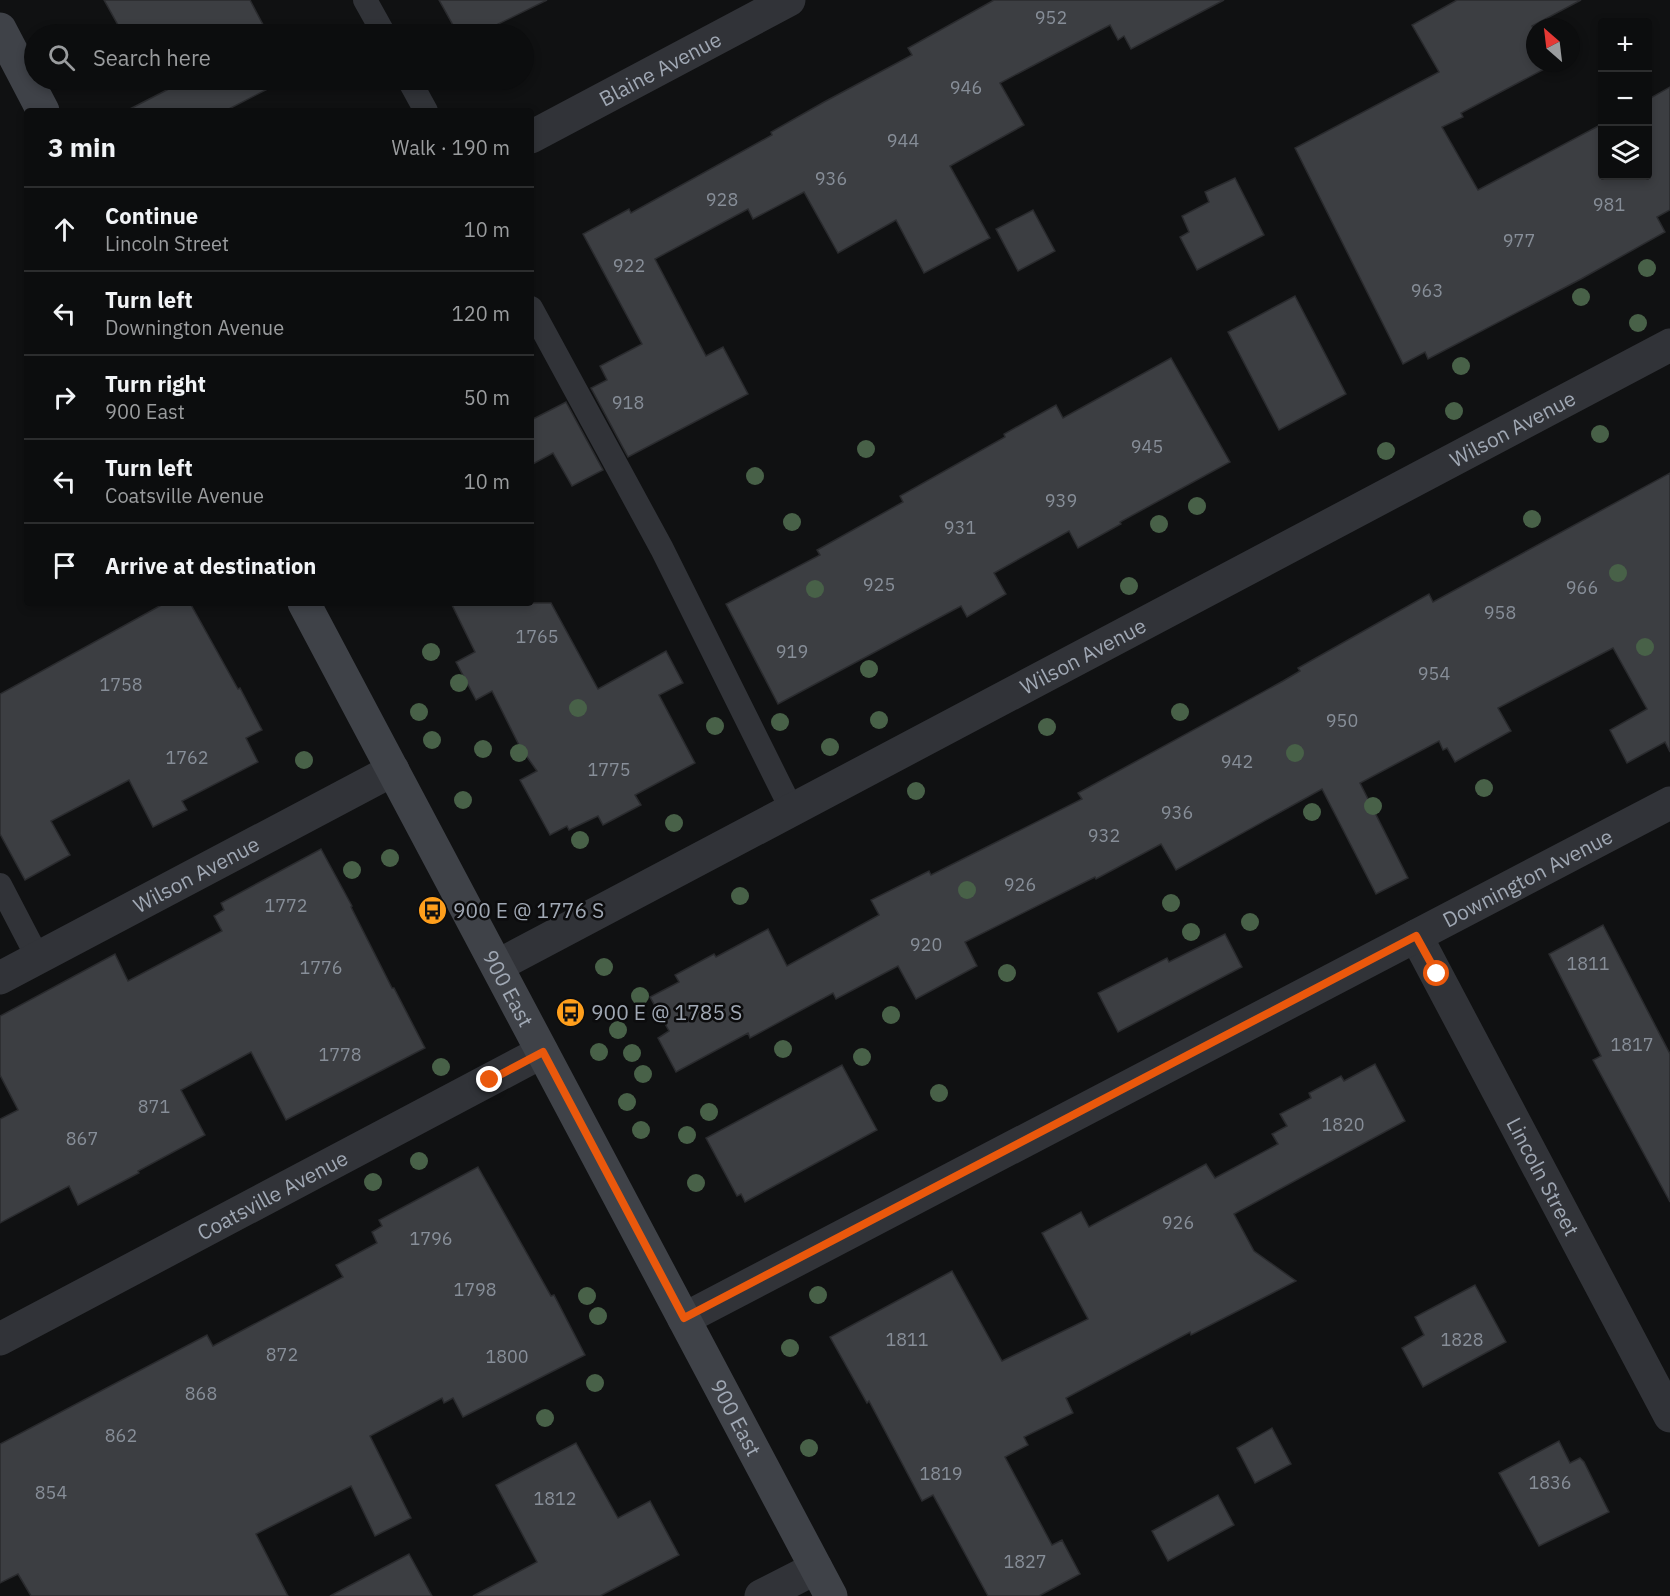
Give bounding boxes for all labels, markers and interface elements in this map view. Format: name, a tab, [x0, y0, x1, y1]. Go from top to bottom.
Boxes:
house number: 952	[1035, 6, 1067, 29]
north arrow	[1526, 18, 1580, 72]
map controls	[1598, 18, 1652, 180]
button: +	[1598, 18, 1652, 72]
search box	[24, 24, 534, 90]
street label: Blaine Avenue	[594, 25, 726, 112]
icon: search	[45, 41, 78, 74]
text: Search here	[93, 43, 211, 72]
button: −	[1598, 72, 1652, 126]
house number: 946	[950, 76, 982, 99]
button: layers	[1598, 126, 1652, 180]
house number: 944	[887, 129, 919, 152]
text: 3 min	[48, 130, 116, 164]
text: Walk · 190 m	[392, 134, 510, 161]
house number: 936	[815, 167, 847, 190]
house number: 928	[706, 188, 738, 211]
house number: 981	[1593, 193, 1625, 216]
text: Continue	[105, 201, 198, 230]
icon: ahead	[48, 213, 81, 246]
text: 10 m	[464, 216, 510, 243]
house number: 977	[1503, 229, 1535, 252]
text: Lincoln Street	[105, 230, 229, 257]
house number: 922	[613, 254, 645, 277]
house number: 963	[1411, 279, 1443, 302]
text: Turn left	[105, 285, 193, 314]
icon: left	[48, 297, 81, 330]
text: 120 m	[452, 300, 510, 327]
text: Downington Avenue	[105, 314, 284, 341]
text: Turn right	[105, 369, 206, 398]
icon: right	[48, 381, 81, 414]
text: 50 m	[464, 384, 510, 411]
street label: Wilson Avenue	[1445, 384, 1580, 473]
house number: 918	[612, 391, 644, 414]
text: 900 East	[105, 398, 185, 425]
house number: 945	[1131, 435, 1163, 458]
text: Turn left	[105, 453, 193, 482]
icon: left	[48, 465, 81, 498]
text: 10 m	[464, 468, 510, 495]
text: Coatsville Avenue	[105, 482, 264, 509]
house number: 939	[1045, 489, 1077, 512]
house number: 931	[944, 516, 976, 539]
icon: arrive	[48, 549, 81, 582]
text: Arrive at destination	[105, 551, 316, 580]
house number: 925	[863, 573, 895, 596]
house number: 966	[1566, 576, 1598, 599]
house number: 958	[1484, 601, 1516, 624]
street label: Wilson Avenue	[1015, 611, 1151, 701]
house number: 1765	[515, 625, 559, 648]
house number: 919	[776, 640, 808, 663]
house number: 954	[1418, 662, 1450, 685]
house number: 1758	[99, 673, 143, 696]
house number: 950	[1326, 709, 1358, 732]
house number: 1762	[165, 746, 209, 769]
house number: 942	[1221, 750, 1253, 773]
house number: 1775	[587, 758, 631, 781]
house number: 936	[1161, 801, 1193, 824]
street label: Downington Avenue	[1438, 822, 1617, 934]
house number: 932	[1088, 824, 1120, 847]
street label: Wilson Avenue	[128, 829, 264, 919]
house number: 926	[1004, 873, 1036, 896]
house number: 1772	[264, 894, 308, 917]
bus stop icon: 900 E @ 1776 S	[416, 894, 448, 926]
place label: 900 E @ 1776 S	[453, 896, 604, 924]
house number: 920	[910, 933, 942, 956]
street label: 900 East	[476, 945, 540, 1032]
house number: 1811	[1566, 952, 1610, 975]
house number: 1776	[299, 956, 343, 979]
route start	[1423, 960, 1449, 986]
bus stop icon: 900 E @ 1785 S	[554, 996, 586, 1028]
place label: 900 E @ 1785 S	[591, 998, 742, 1026]
house number: 1817	[1610, 1033, 1654, 1056]
house number: 1778	[318, 1043, 362, 1066]
route end	[476, 1066, 502, 1092]
house number: 871	[138, 1095, 170, 1118]
street label: Lincoln Street	[1500, 1112, 1586, 1240]
house number: 1820	[1321, 1113, 1365, 1136]
house number: 867	[66, 1127, 98, 1150]
street label: Coatsville Avenue	[192, 1143, 353, 1246]
house number: 926	[1162, 1211, 1194, 1234]
house number: 1796	[409, 1227, 453, 1250]
house number: 1798	[453, 1278, 497, 1301]
house number: 1811	[885, 1328, 929, 1351]
house number: 1828	[1440, 1328, 1484, 1351]
house number: 872	[266, 1343, 298, 1366]
house number: 1800	[485, 1345, 529, 1368]
street label: 900 East	[704, 1374, 768, 1461]
house number: 868	[185, 1382, 217, 1405]
house number: 862	[105, 1424, 137, 1447]
house number: 1819	[919, 1462, 963, 1485]
house number: 1836	[1528, 1471, 1572, 1494]
house number: 854	[35, 1481, 67, 1504]
house number: 1812	[533, 1487, 577, 1510]
house number: 1827	[1003, 1550, 1047, 1573]

